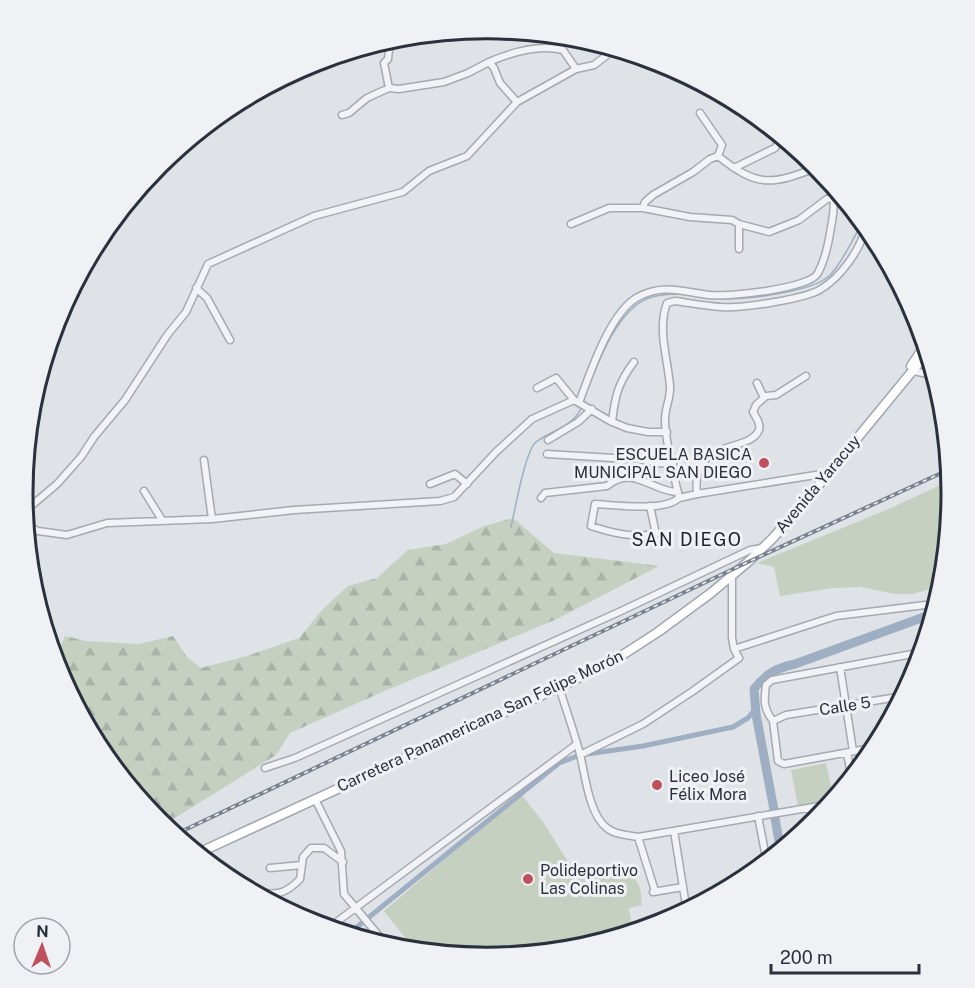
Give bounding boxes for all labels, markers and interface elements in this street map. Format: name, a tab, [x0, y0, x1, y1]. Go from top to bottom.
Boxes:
street label: Avenida Yaracuy	[772, 431, 865, 537]
place label: ESCUELA BASICA MUNICIPAL SAN DIEGO	[574, 445, 752, 482]
marker: ESCUELA BASICA MUNICIPAL SAN DIEGO	[757, 456, 771, 470]
district label: SAN DIEGO	[631, 529, 743, 550]
street label: Carretera Panamericana San Felipe Morón	[334, 646, 626, 796]
street label: Calle 5	[818, 693, 872, 719]
place label: Liceo José Félix Mora	[669, 767, 747, 804]
marker: Liceo José Félix Mora	[650, 778, 664, 792]
place label: Polideportivo Las Colinas	[540, 861, 638, 898]
marker: Polideportivo Las Colinas	[521, 872, 535, 886]
north arrow	[12, 916, 72, 976]
text: N	[36, 922, 49, 941]
scale bar	[771, 937, 920, 975]
text: 200 m	[780, 947, 833, 968]

